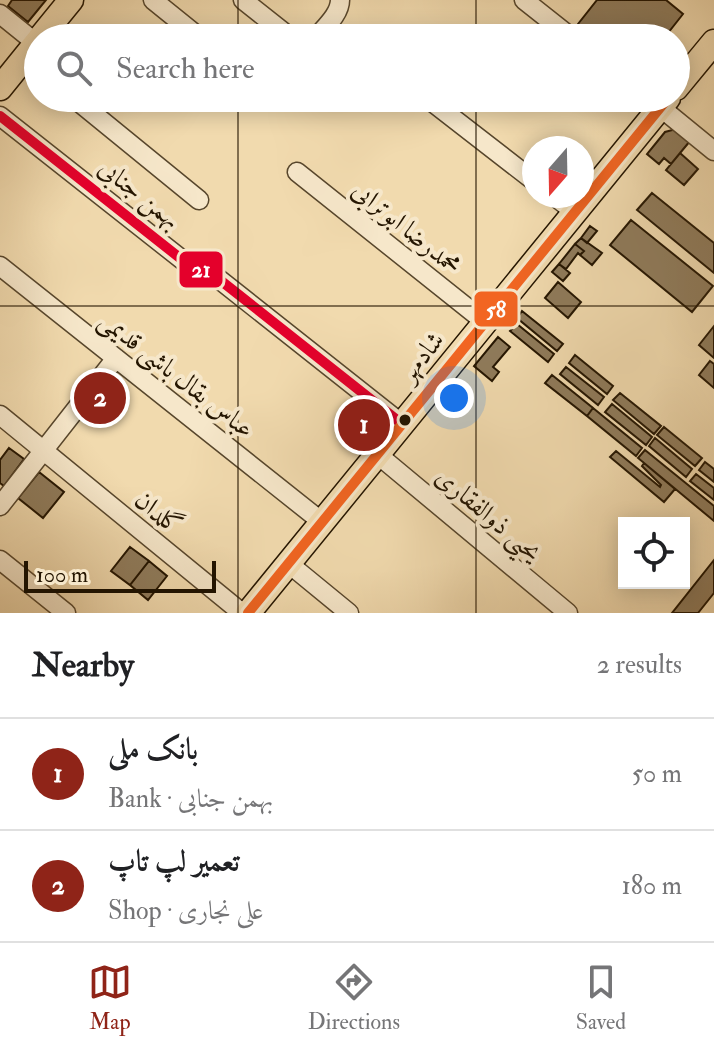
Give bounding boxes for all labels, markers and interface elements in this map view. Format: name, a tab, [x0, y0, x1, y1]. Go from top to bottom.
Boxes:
search box	[24, 24, 690, 112]
icon: search	[52, 46, 96, 90]
text: Search here	[116, 50, 255, 87]
north arrow	[522, 136, 594, 208]
street label: بهمن جنابی	[91, 152, 187, 237]
street label: محمدرضا ابوترابی	[344, 174, 467, 283]
line badge: 21	[178, 250, 224, 289]
text: 21	[191, 256, 211, 284]
line badge: 58	[473, 290, 519, 328]
text: 58	[486, 296, 507, 324]
street label: عباس بقال باشی قدیمی	[91, 304, 261, 447]
street label: شادمهر	[390, 325, 452, 390]
pin: 2	[74, 368, 126, 428]
your location	[434, 378, 474, 418]
pin: 1	[338, 395, 390, 455]
unlabelled marker	[397, 412, 413, 428]
street label: یحیی ذوالفقاری	[425, 461, 549, 573]
street label: گلدان	[128, 484, 189, 542]
map controls	[618, 517, 690, 589]
button: locate	[618, 517, 690, 589]
scale bar	[24, 557, 216, 593]
text: 100 m	[36, 561, 88, 589]
text: Nearby	[32, 644, 134, 687]
text: 2 results	[597, 649, 682, 681]
text: بانک ملی	[108, 731, 198, 768]
text: 1	[53, 758, 63, 790]
text: 50 m	[632, 758, 682, 790]
text: Bank · بهمن جنابی	[108, 783, 273, 815]
text: تعمیر لپ تاپ	[108, 843, 240, 880]
text: 2	[51, 870, 65, 902]
text: 180 m	[622, 870, 682, 902]
text: Shop · علی نجاری	[108, 895, 264, 927]
tab: Map	[88, 960, 132, 1036]
tab: Directions	[308, 960, 400, 1036]
tab: Saved	[576, 960, 626, 1036]

